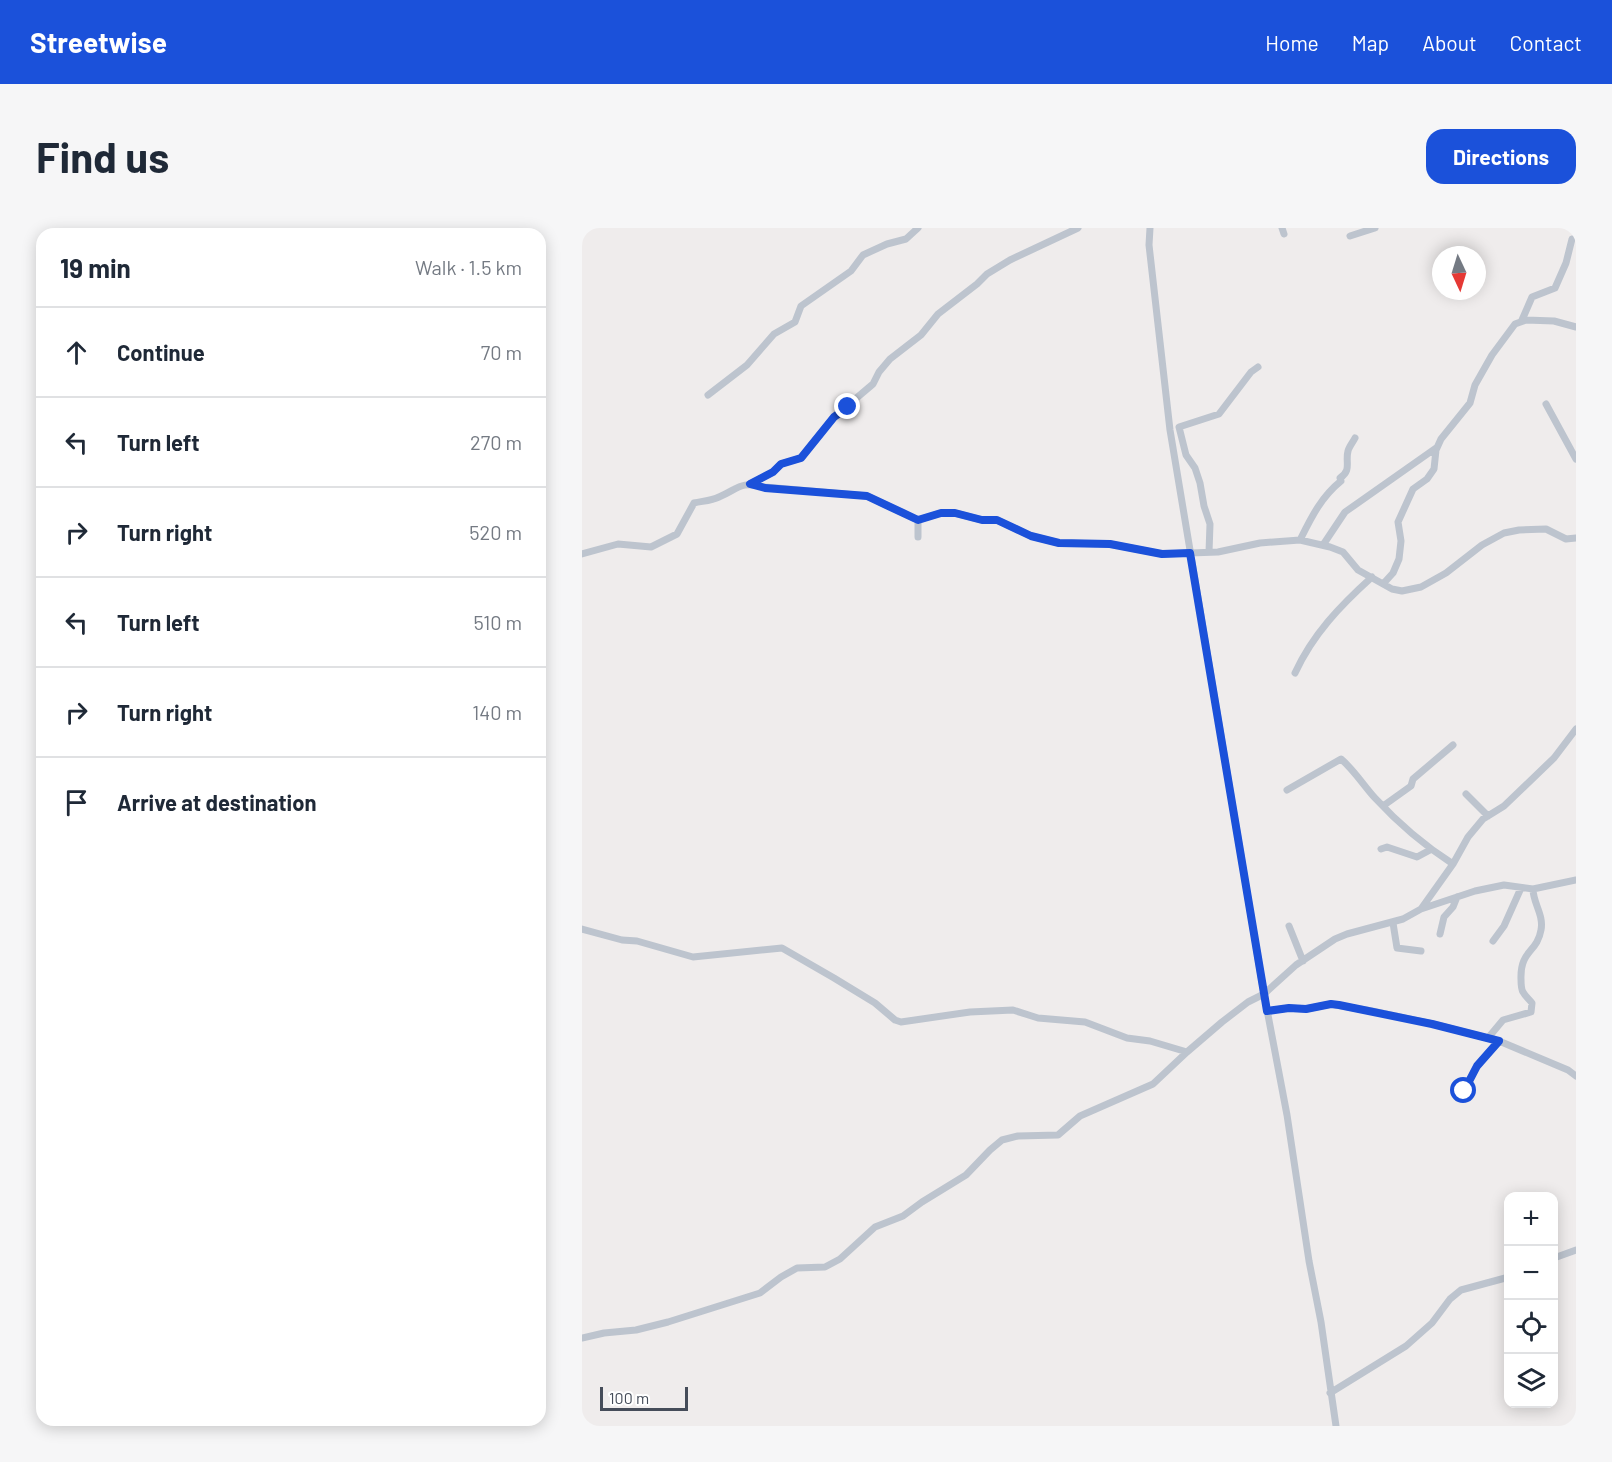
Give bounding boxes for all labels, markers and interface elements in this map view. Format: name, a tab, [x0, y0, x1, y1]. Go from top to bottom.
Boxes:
text: Streetwise	[30, 25, 167, 59]
text: Home	[1265, 30, 1319, 55]
text: Map	[1352, 30, 1389, 55]
text: About	[1422, 30, 1477, 55]
text: Contact	[1510, 30, 1582, 55]
button: Directions	[1426, 129, 1576, 184]
text: Find us	[36, 131, 169, 181]
north arrow	[1432, 246, 1486, 300]
text: 19 min	[60, 252, 131, 283]
text: Walk · 1.5 km	[415, 255, 522, 279]
icon: ahead	[60, 336, 93, 369]
text: Continue	[117, 339, 205, 365]
text: 70 m	[481, 340, 522, 364]
route end	[834, 393, 860, 419]
icon: left	[60, 426, 93, 459]
text: Turn left	[117, 429, 200, 455]
text: 270 m	[470, 430, 522, 454]
icon: right	[60, 516, 93, 549]
text: Turn right	[117, 519, 212, 545]
text: 520 m	[469, 520, 522, 544]
icon: left	[60, 606, 93, 639]
text: Turn left	[117, 609, 200, 635]
text: 510 m	[473, 610, 522, 634]
icon: right	[60, 696, 93, 729]
text: Turn right	[117, 699, 212, 725]
text: 140 m	[472, 700, 522, 724]
icon: arrive	[60, 786, 93, 819]
text: Arrive at destination	[117, 789, 316, 815]
route start	[1450, 1077, 1476, 1103]
map controls	[1504, 1192, 1558, 1408]
button: +	[1504, 1192, 1558, 1246]
button: −	[1504, 1246, 1558, 1300]
button: locate	[1504, 1300, 1558, 1354]
button: layers	[1504, 1354, 1558, 1408]
scale bar	[600, 1384, 688, 1412]
text: 100 m	[609, 1388, 649, 1407]

